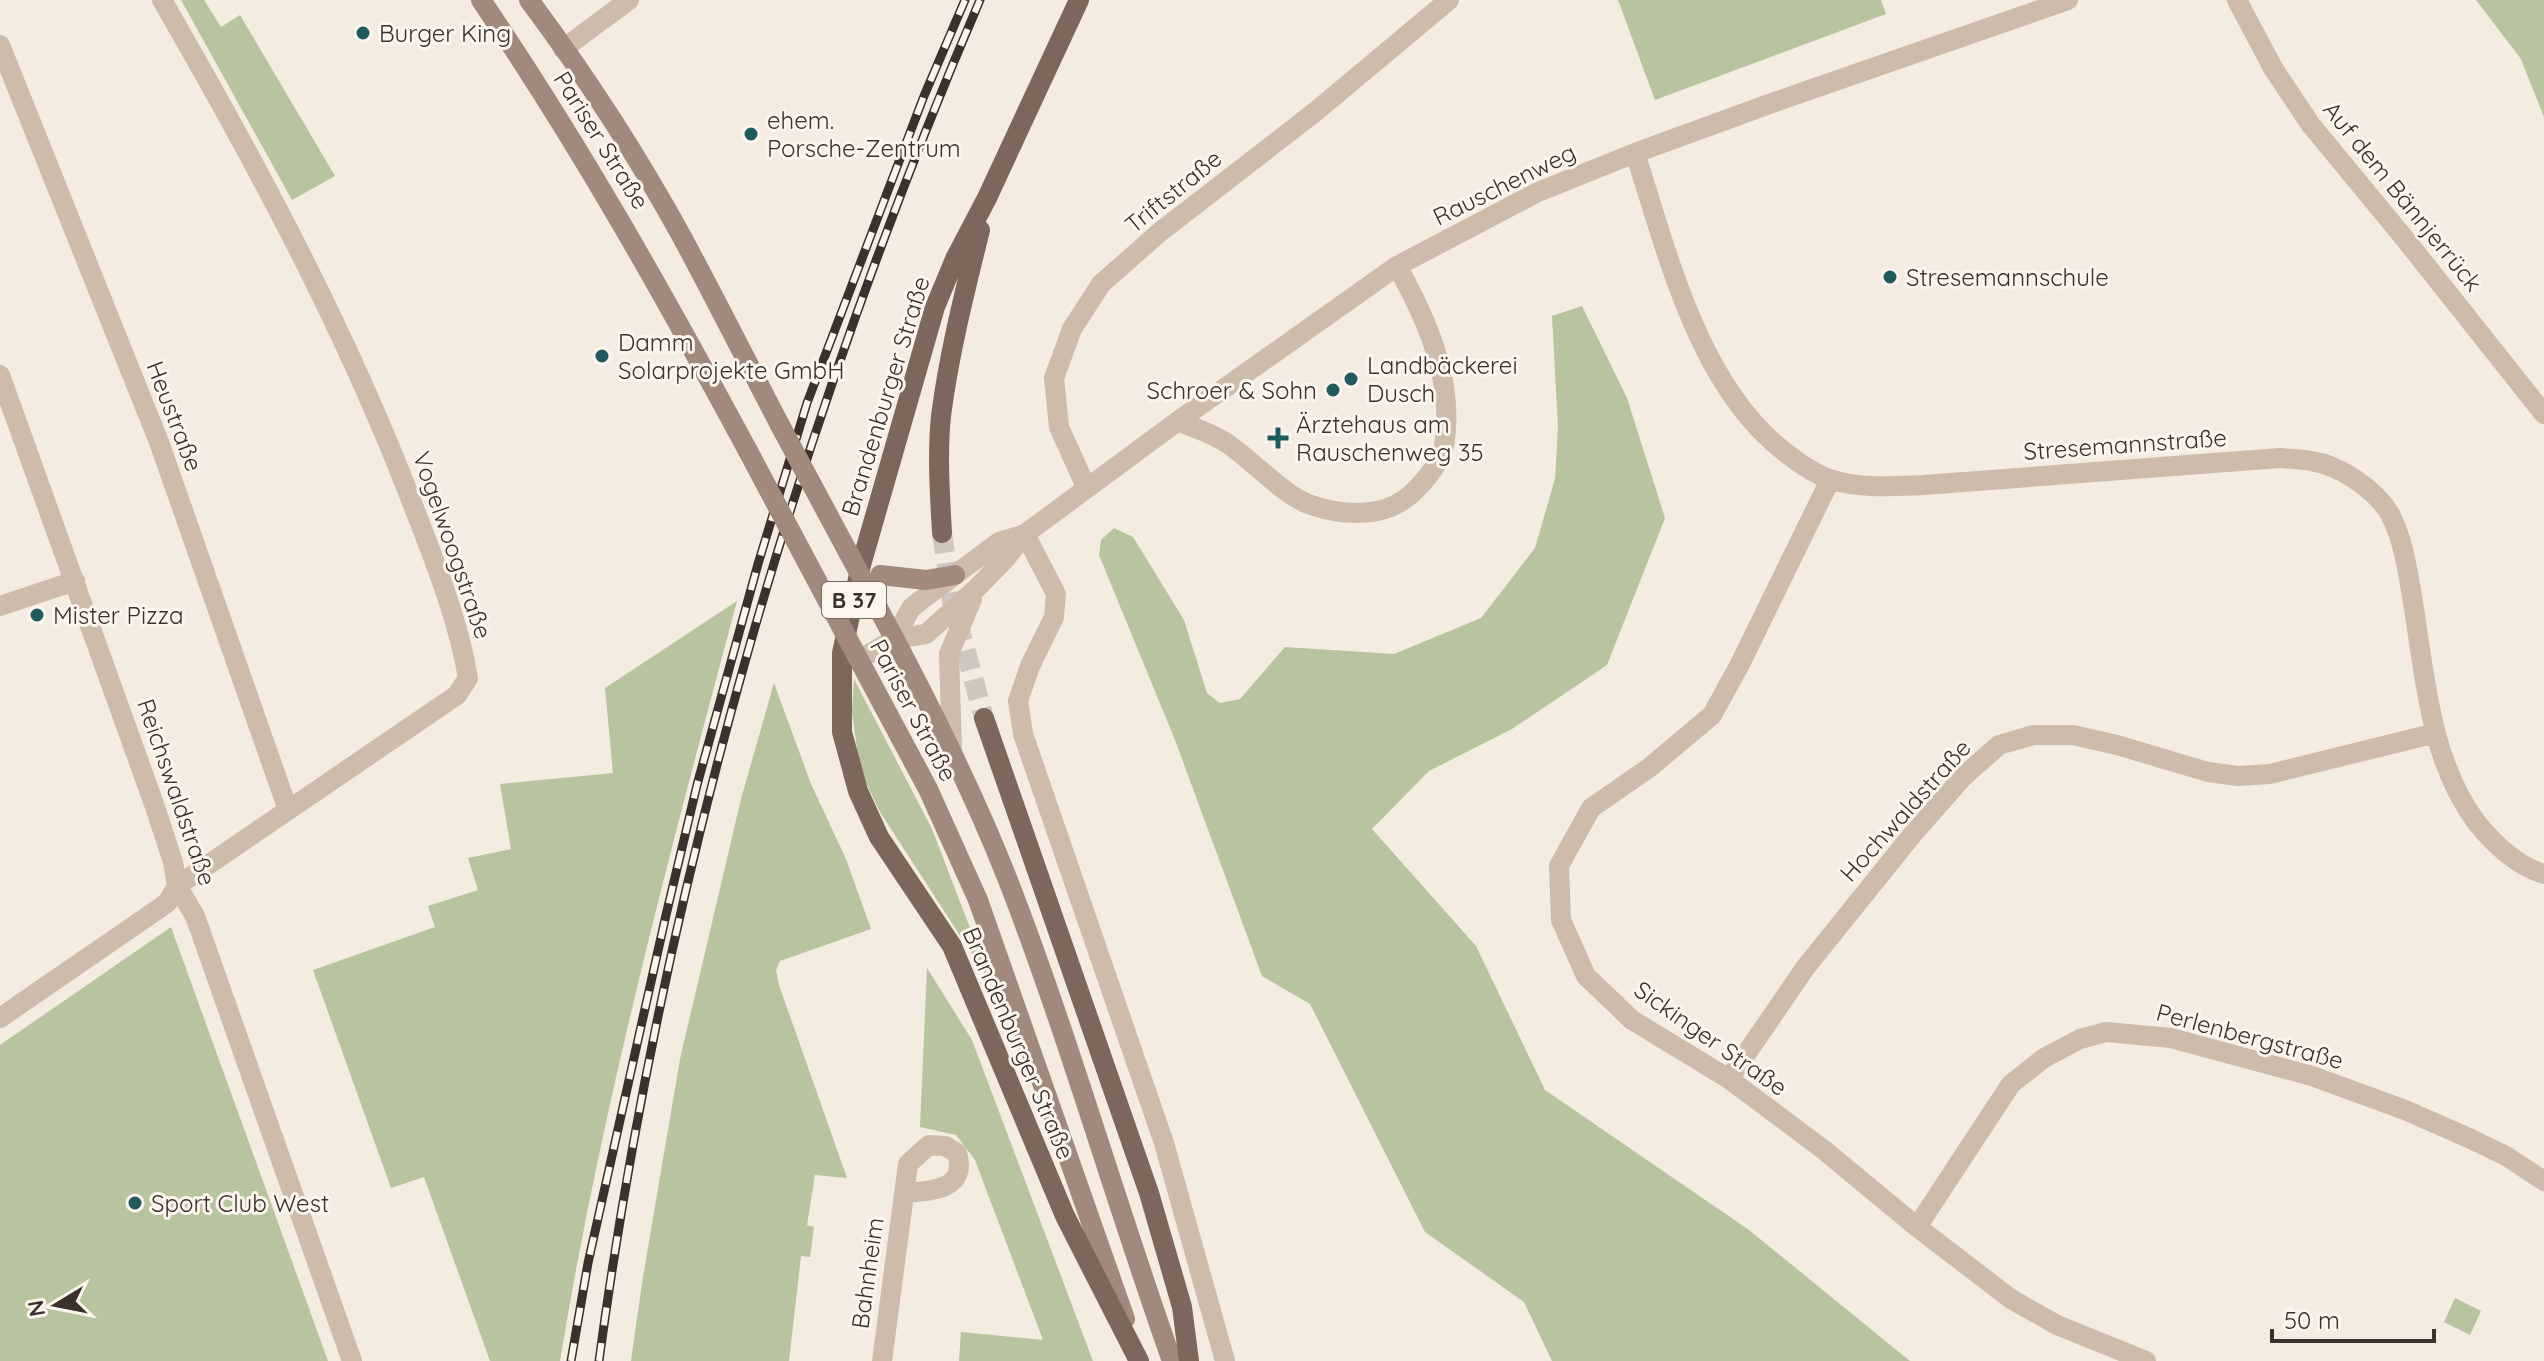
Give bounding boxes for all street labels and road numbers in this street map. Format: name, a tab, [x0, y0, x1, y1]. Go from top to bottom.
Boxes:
street label: Pariser Straße	[548, 66, 656, 214]
street label: Auf dem Bännjerrück	[2317, 95, 2489, 297]
street label: Rauschenweg	[1428, 136, 1580, 232]
street label: Triftstraße	[1119, 143, 1227, 239]
street label: Brandenburger Straße	[834, 272, 936, 520]
street label: Heustraße	[140, 357, 210, 475]
street label: Stresemannstraße	[2022, 422, 2228, 466]
street label: Vogelwoogstraße	[407, 448, 499, 642]
road number: B 37	[822, 582, 886, 618]
street label: Pariser Straße	[864, 634, 964, 786]
street label: Reichswaldstraße	[131, 695, 223, 889]
street label: Hochwaldstraße	[1833, 733, 1977, 887]
street label: Brandenburger Straße	[957, 922, 1081, 1164]
street label: Sickinger Straße	[1629, 974, 1793, 1102]
street label: Perlenbergstraße	[2153, 997, 2347, 1075]
street label: Bahnheim	[844, 1216, 890, 1330]

